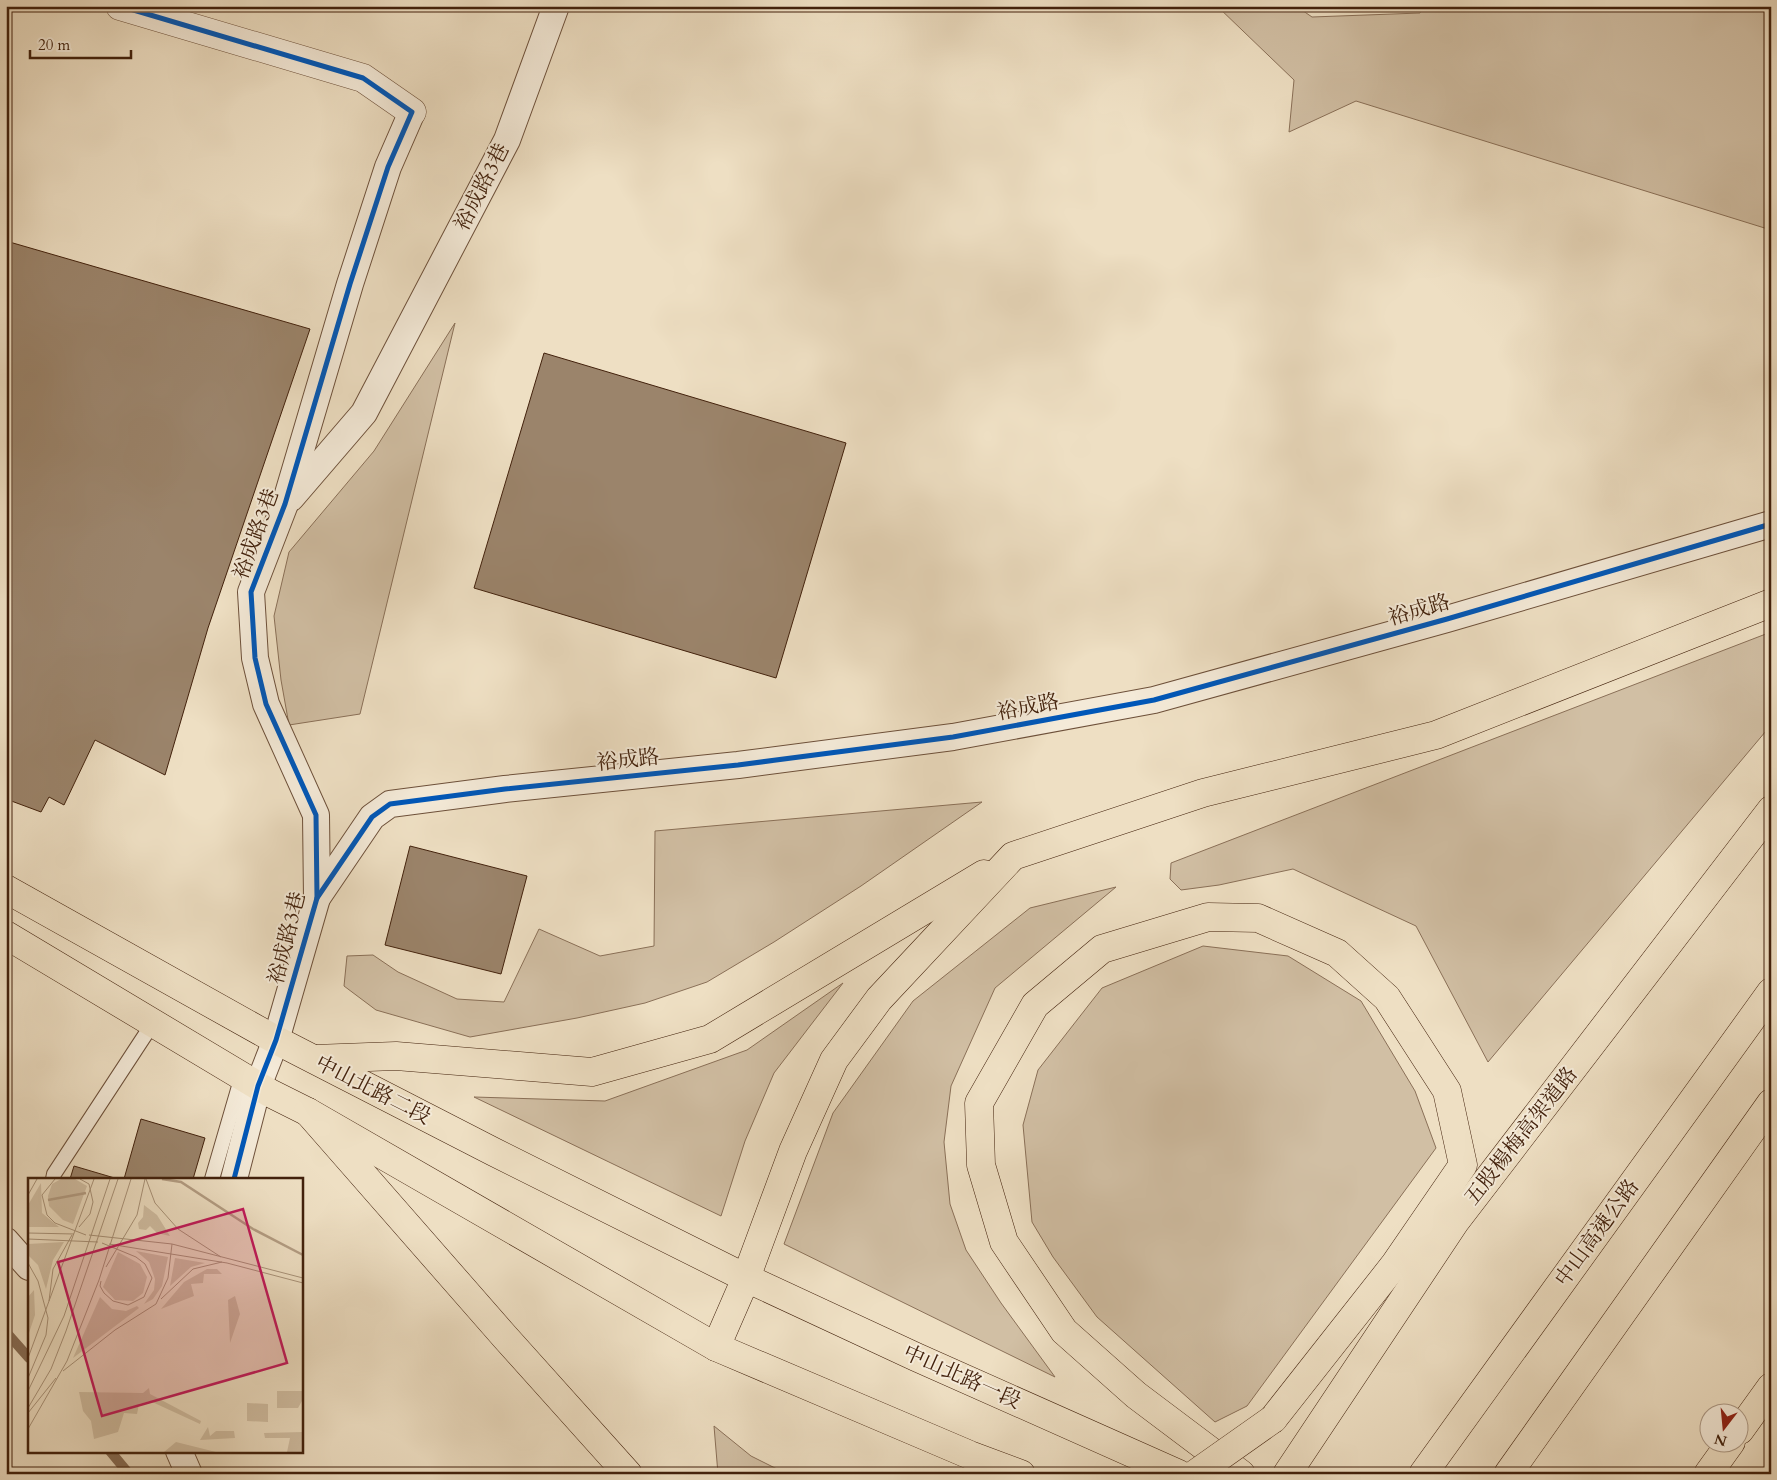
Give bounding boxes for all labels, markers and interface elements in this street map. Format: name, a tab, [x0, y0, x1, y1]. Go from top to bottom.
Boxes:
scale bar	[30, 28, 131, 60]
text: 20 m	[38, 35, 70, 55]
street label: 裕成路3巷	[448, 138, 516, 236]
street label: 裕成路3巷	[226, 485, 286, 583]
street label: 裕成路	[1385, 587, 1453, 633]
street label: 裕成路	[994, 687, 1062, 727]
street label: 裕成路	[595, 742, 661, 778]
street label: 裕成路3巷	[261, 889, 313, 987]
street label: 中山北路二段	[310, 1048, 436, 1132]
street label: 五股楊梅高架道路	[1458, 1061, 1584, 1211]
street label: 中山高速公路	[1548, 1174, 1646, 1292]
inset map	[28, 1178, 302, 1452]
street label: 中山北路一段	[899, 1338, 1025, 1416]
north arrow	[1700, 1402, 1750, 1452]
text: N	[1712, 1429, 1729, 1451]

